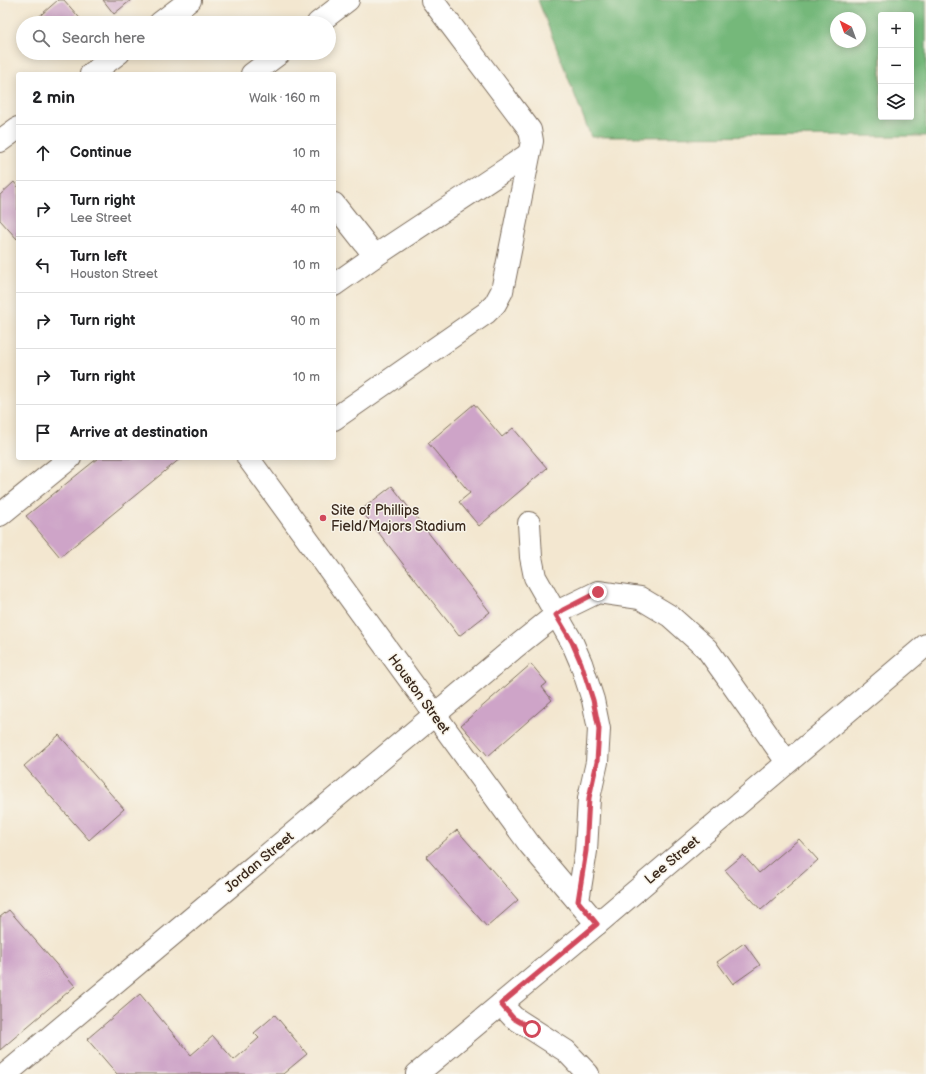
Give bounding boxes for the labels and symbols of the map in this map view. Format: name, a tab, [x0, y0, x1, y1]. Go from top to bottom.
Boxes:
north arrow	[830, 12, 866, 48]
place label: Site of Phillips Field/Majors Stadium	[331, 502, 466, 535]
marker: Site of Phillips Field/Majors Stadium	[318, 513, 328, 523]
route end	[589, 583, 607, 601]
street label: Houston Street	[384, 651, 454, 738]
street label: Jordan Street	[221, 828, 298, 896]
street label: Lee Street	[641, 832, 703, 888]
route start	[523, 1020, 541, 1038]

